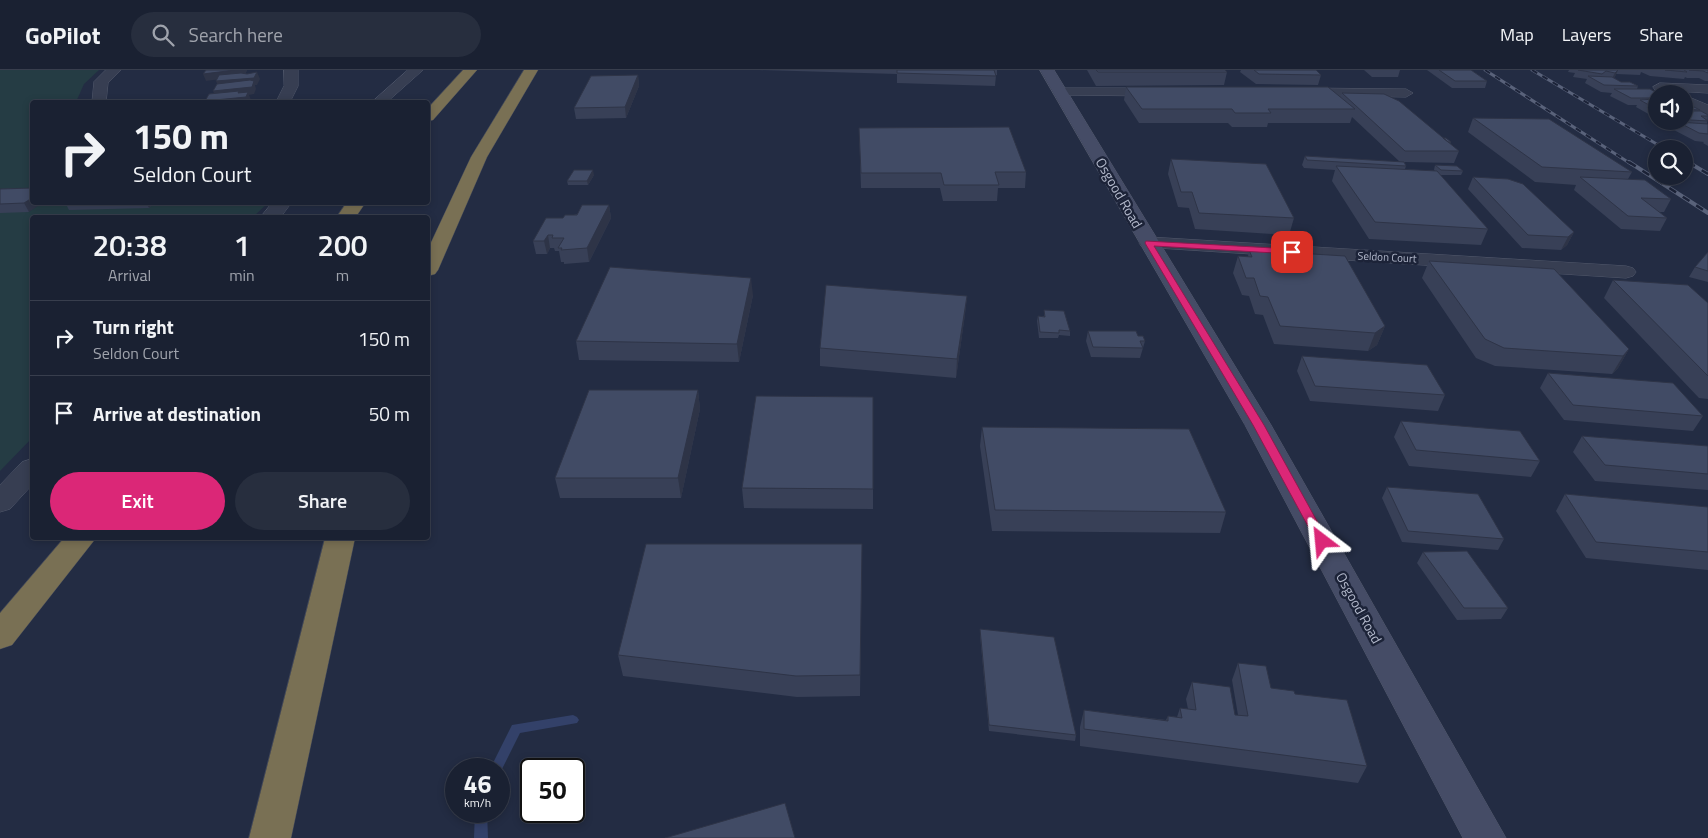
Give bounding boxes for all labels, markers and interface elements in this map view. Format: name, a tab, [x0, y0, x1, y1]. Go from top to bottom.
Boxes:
search box	[131, 12, 481, 57]
text: GoPilot	[25, 17, 101, 53]
text: Search here	[189, 20, 283, 49]
icon: search	[149, 21, 177, 49]
text: Map	[1500, 21, 1534, 48]
text: Layers	[1562, 21, 1611, 48]
text: Share	[1639, 21, 1683, 48]
map controls	[1648, 85, 1693, 185]
button: sound	[1648, 85, 1693, 130]
text: 150 m	[133, 109, 229, 163]
icon: right	[50, 120, 115, 185]
button: search	[1648, 140, 1693, 185]
street label: Osgood Road	[1091, 154, 1148, 232]
text: Seldon Court	[133, 157, 251, 191]
text: 20:38	[92, 222, 167, 268]
text: 1	[234, 222, 250, 268]
text: 200	[317, 222, 368, 268]
pin	[1271, 231, 1313, 273]
icon: arrive	[1278, 238, 1306, 266]
street label: Seldon Court	[1357, 247, 1417, 267]
text: Arrival	[108, 263, 151, 287]
text: min	[229, 263, 255, 287]
text: m	[336, 263, 349, 287]
text: Turn right	[93, 312, 174, 341]
icon: right	[50, 324, 78, 352]
text: 150 m	[358, 324, 410, 353]
text: Seldon Court	[93, 341, 179, 365]
icon: arrive	[50, 399, 78, 427]
text: Arrive at destination	[93, 399, 261, 428]
text: 50 m	[369, 399, 410, 428]
button: Exit	[50, 472, 225, 530]
button: Share	[235, 472, 410, 530]
position arrow	[1295, 514, 1347, 566]
street label: Osgood Road	[1331, 568, 1388, 647]
speed limit sign: 50	[520, 758, 585, 823]
text: 46	[463, 765, 492, 803]
text: km/h	[464, 793, 491, 812]

